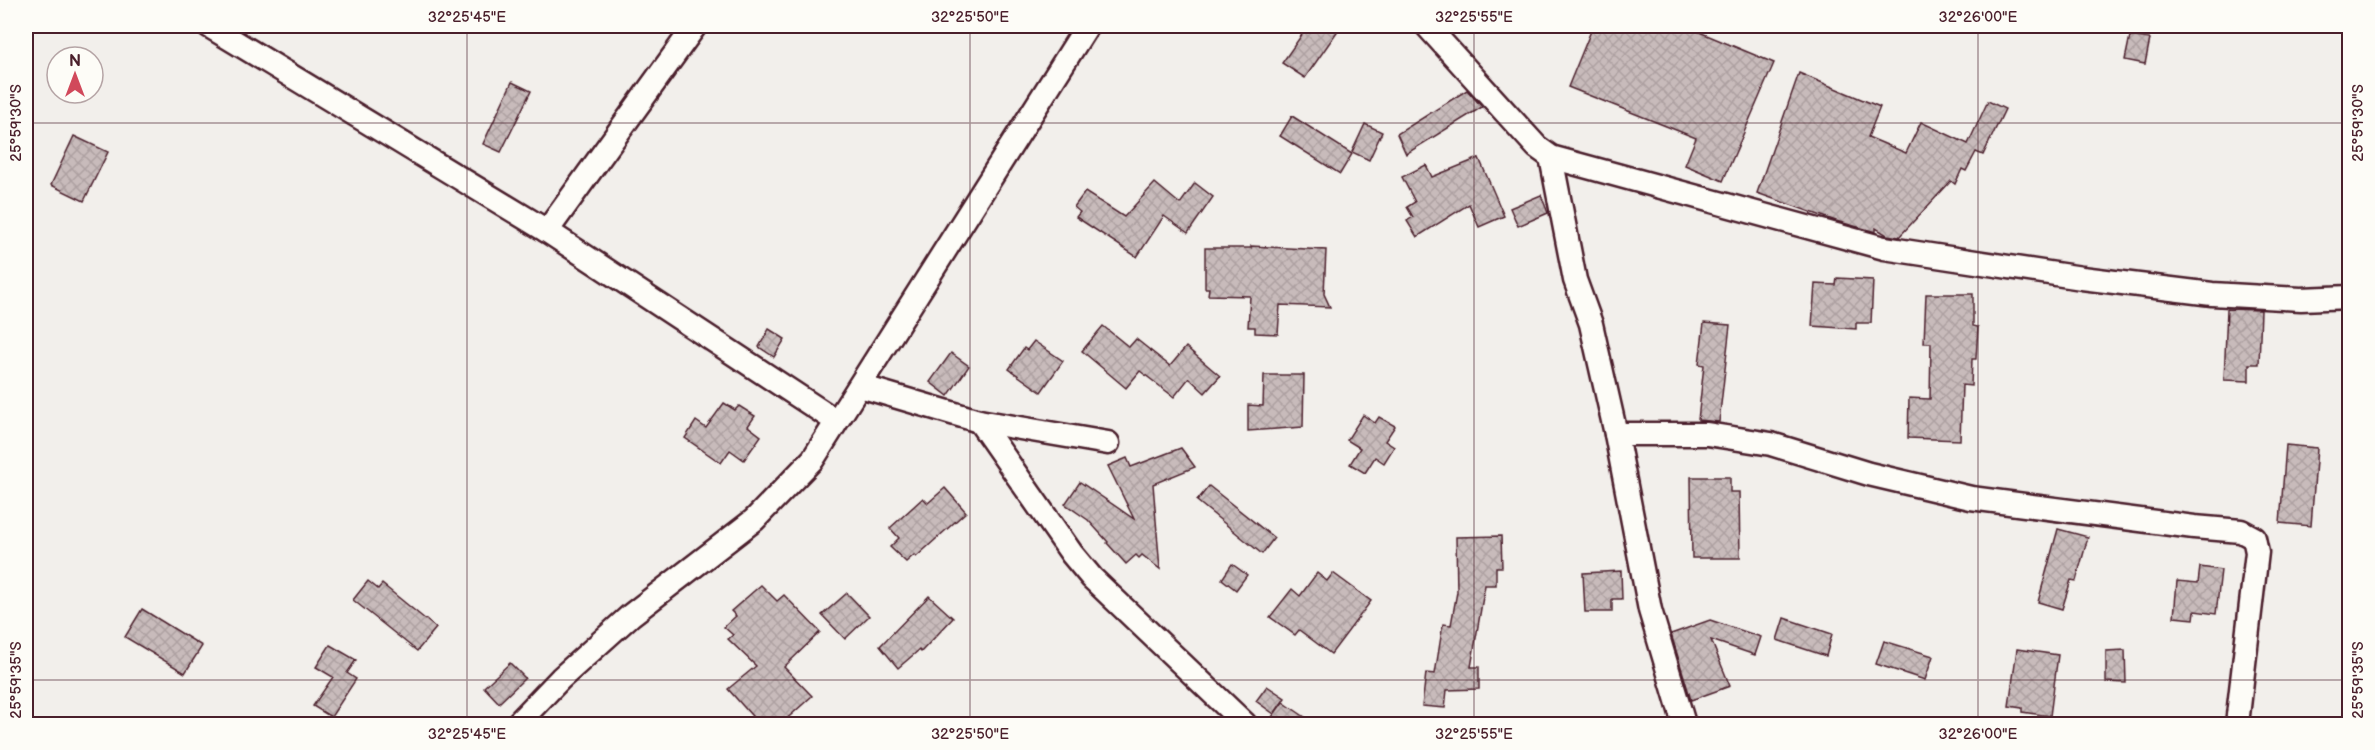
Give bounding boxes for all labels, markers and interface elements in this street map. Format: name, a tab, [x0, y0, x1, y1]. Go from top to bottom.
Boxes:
text: 32°25'45"E	[428, 8, 506, 27]
text: 32°25'50"E	[931, 8, 1009, 27]
text: 32°25'55"E	[1435, 8, 1513, 27]
text: 32°26'00"E	[1938, 8, 2018, 27]
north arrow	[45, 45, 105, 105]
text: N	[69, 52, 81, 71]
text: 25°59'30"S	[7, 84, 26, 162]
text: 25°59'30"S	[2349, 84, 2368, 162]
text: 25°59'35"S	[7, 641, 26, 719]
text: 25°59'35"S	[2349, 641, 2368, 719]
text: 32°25'45"E	[428, 725, 506, 744]
text: 32°25'50"E	[931, 725, 1009, 744]
text: 32°25'55"E	[1435, 725, 1513, 744]
text: 32°26'00"E	[1938, 725, 2018, 744]

